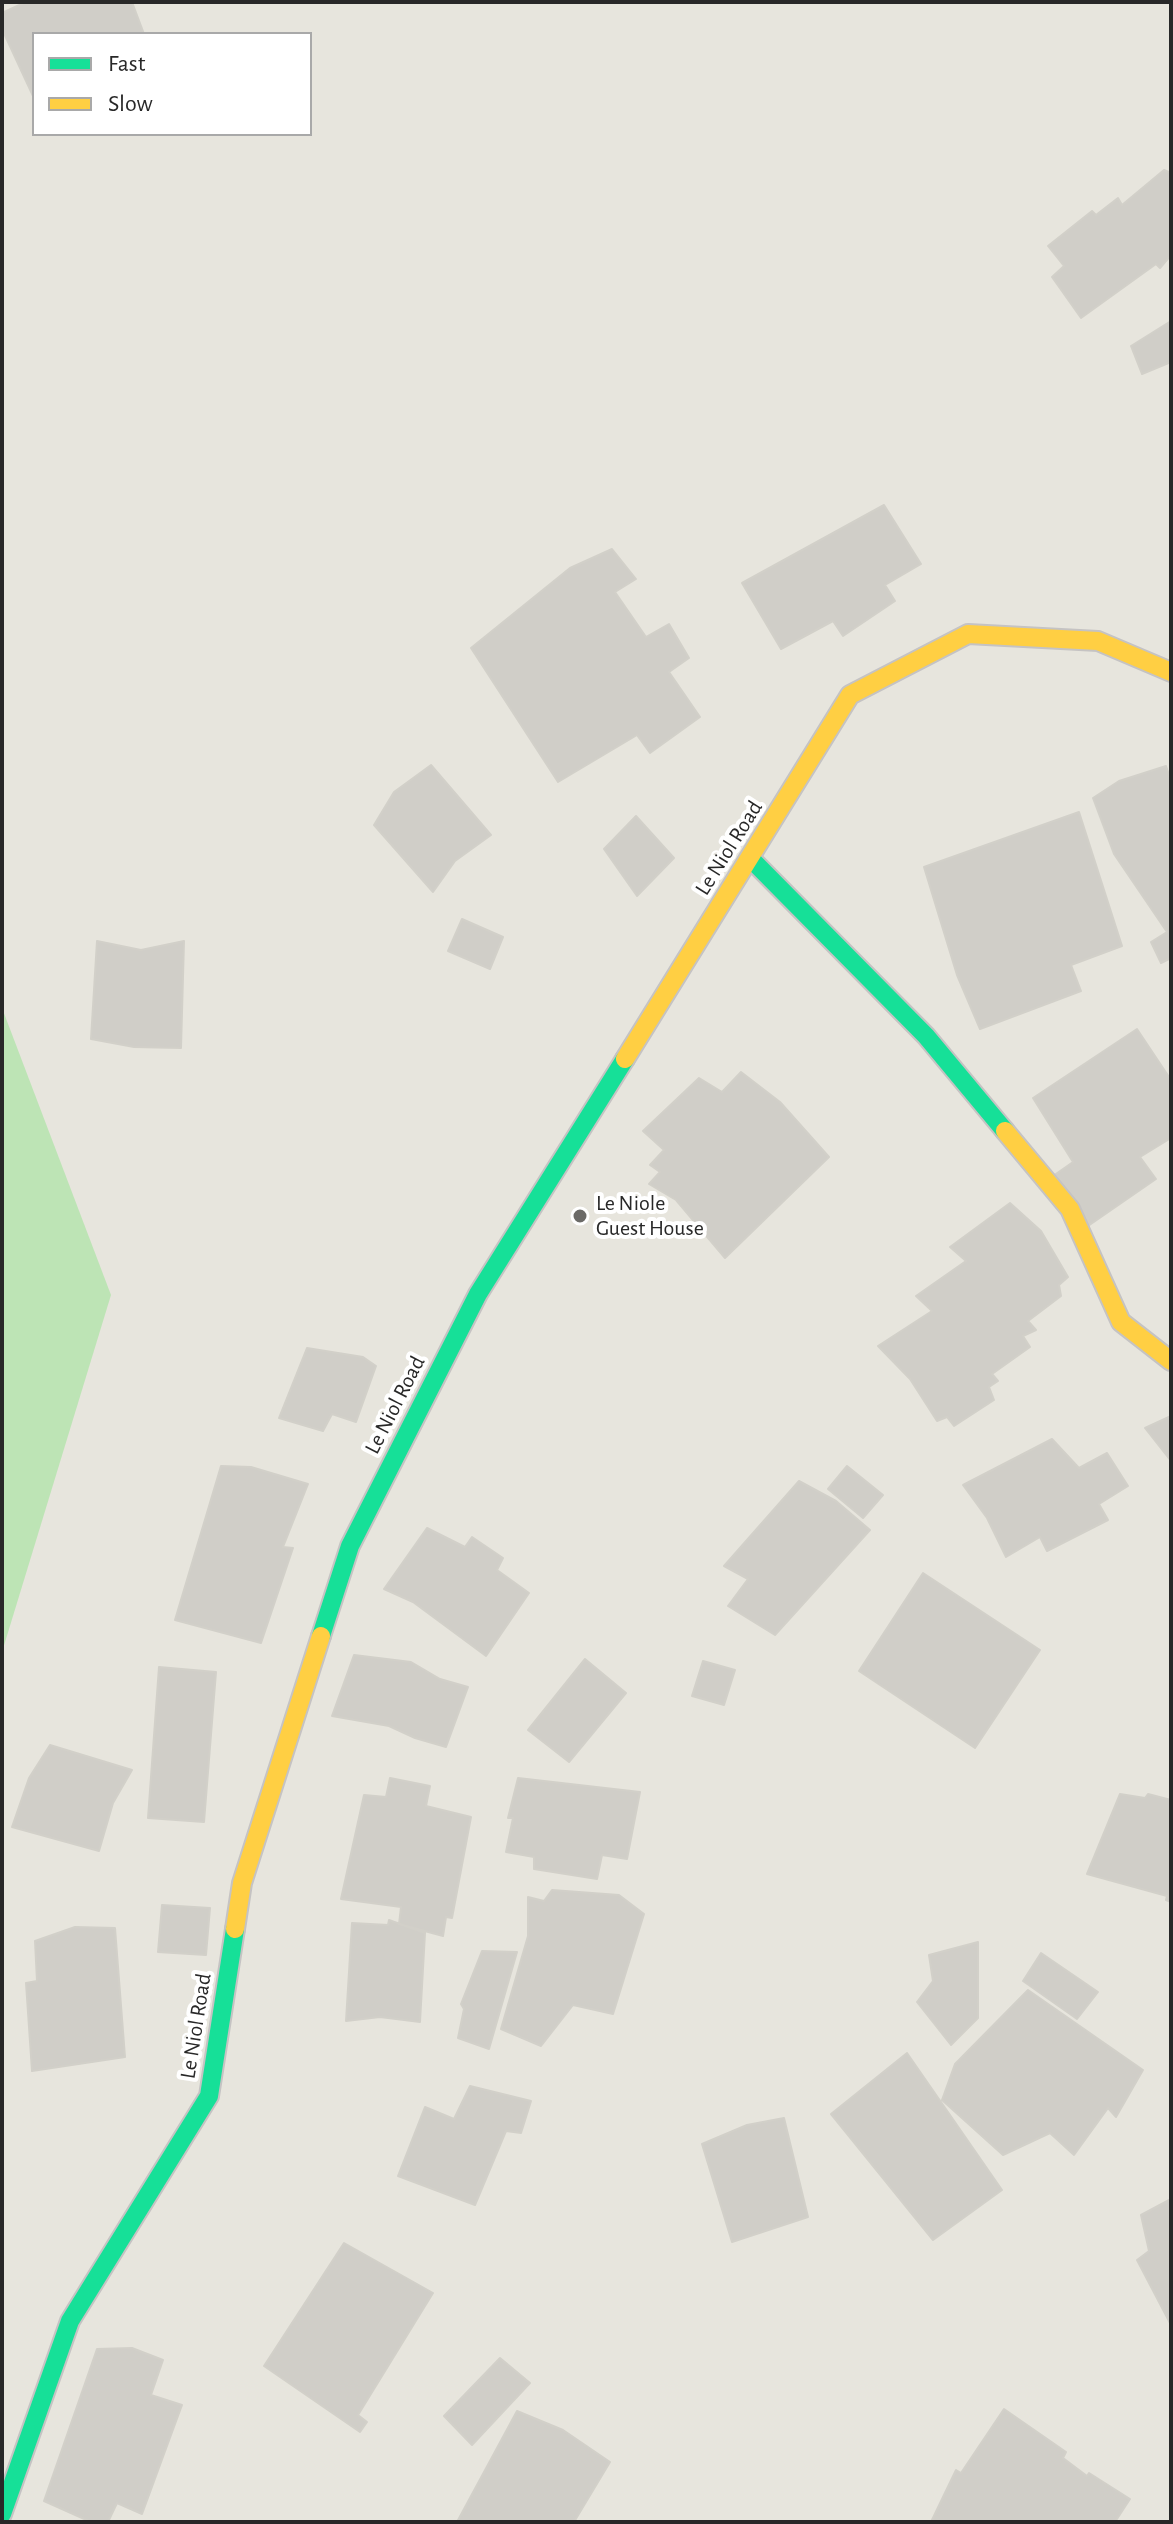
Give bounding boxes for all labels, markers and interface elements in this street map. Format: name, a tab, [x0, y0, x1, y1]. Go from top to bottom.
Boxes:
legend	[32, 32, 312, 136]
text: Fast	[108, 52, 145, 76]
text: Slow	[108, 92, 153, 116]
street label: Le Niol Road	[690, 796, 768, 900]
place label: Le Niole Guest House	[596, 1190, 704, 1242]
marker: Le Niole Guest House	[571, 1207, 589, 1225]
street label: Le Niol Road	[359, 1352, 431, 1458]
street label: Le Niol Road	[175, 1971, 217, 2081]

